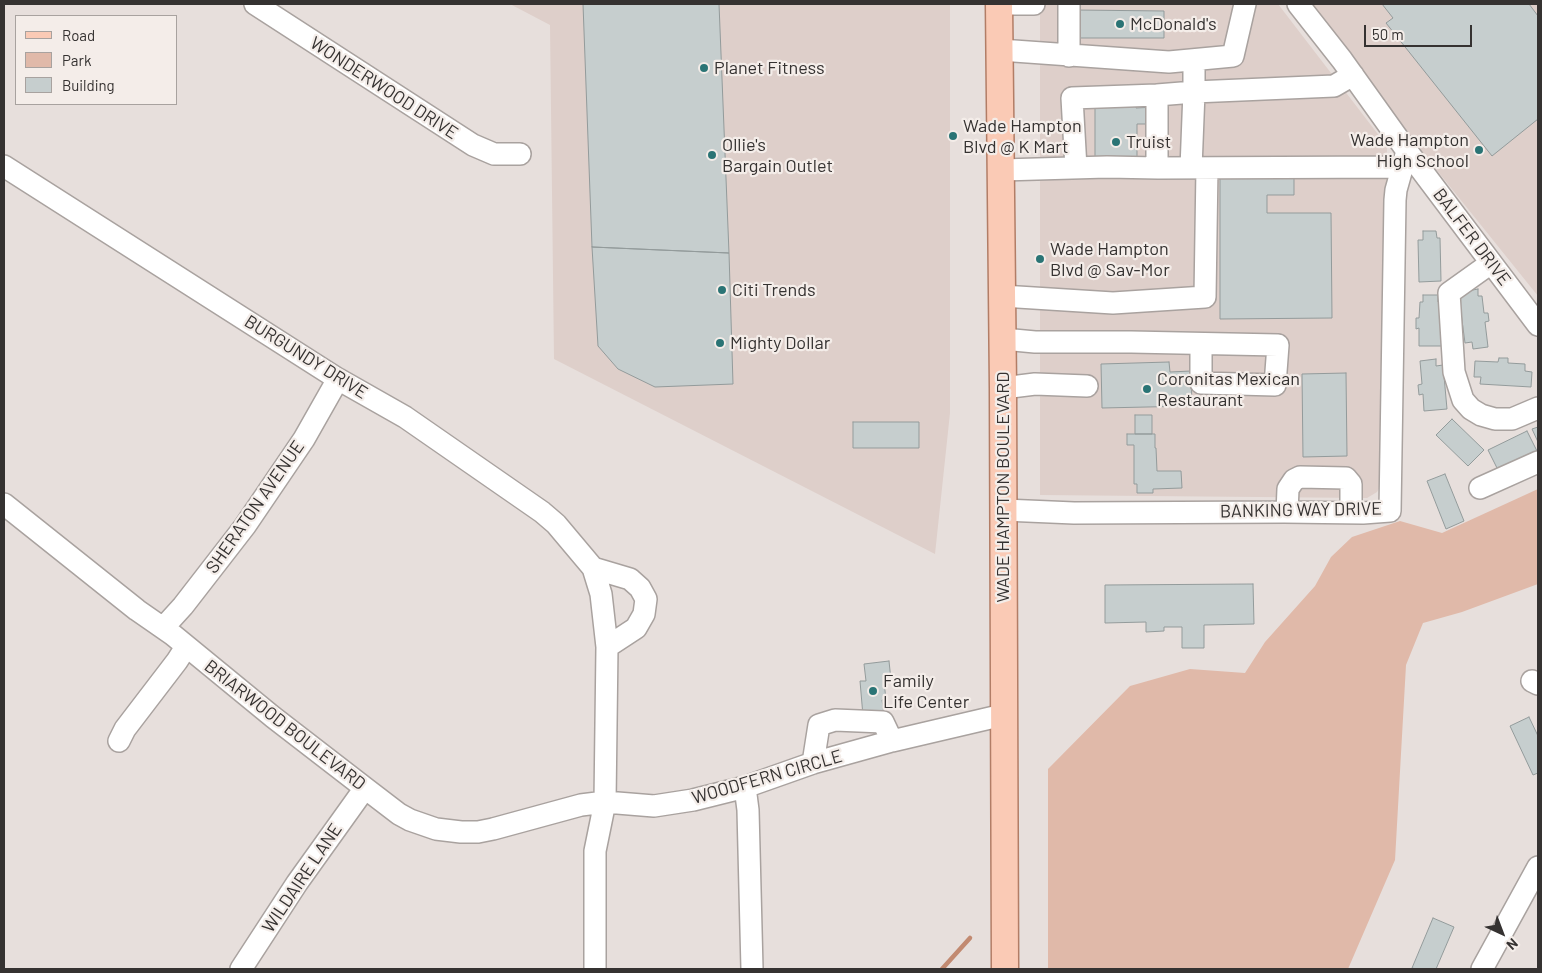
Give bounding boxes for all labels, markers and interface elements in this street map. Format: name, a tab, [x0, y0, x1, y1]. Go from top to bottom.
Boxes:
place label: McDonald's	[1130, 13, 1217, 35]
legend	[15, 15, 178, 105]
scale bar	[1367, 15, 1474, 47]
marker: McDonald's	[1114, 18, 1126, 30]
text: 50 m	[1372, 25, 1404, 43]
text: Road	[62, 26, 95, 44]
street label: WONDERWOOD DRIVE	[306, 32, 462, 144]
text: Park	[62, 51, 91, 69]
place label: Planet Fitness	[714, 57, 825, 79]
marker: Planet Fitness	[698, 62, 710, 74]
text: Building	[62, 76, 115, 94]
place label: Wade Hampton Blvd @ K Mart	[963, 115, 1082, 158]
place label: Wade Hampton High School	[1350, 129, 1469, 172]
marker: Wade Hampton Blvd @ K Mart	[947, 130, 959, 142]
place label: Truist	[1126, 131, 1171, 153]
place label: Ollie's Bargain Outlet	[722, 134, 833, 176]
marker: Truist	[1110, 136, 1122, 148]
marker: Wade Hampton High School	[1473, 144, 1485, 156]
marker: Ollie's Bargain Outlet	[706, 149, 718, 161]
street label: BALFER DRIVE	[1429, 184, 1515, 290]
place label: Wade Hampton Blvd @ Sav-Mor	[1050, 238, 1170, 280]
marker: Wade Hampton Blvd @ Sav-Mor	[1034, 253, 1046, 265]
place label: Citi Trends	[732, 279, 816, 301]
marker: Citi Trends	[716, 284, 728, 296]
street label: BURGUNDY DRIVE	[240, 310, 372, 404]
place label: Mighty Dollar	[730, 332, 830, 354]
marker: Mighty Dollar	[714, 337, 726, 349]
place label: Coronitas Mexican Restaurant	[1157, 368, 1300, 410]
street label: WADE HAMPTON BOULEVARD	[992, 372, 1014, 602]
marker: Coronitas Mexican Restaurant	[1141, 383, 1153, 395]
street label: SHERATON AVENUE	[201, 437, 309, 577]
street label: BANKING WAY DRIVE	[1220, 498, 1382, 522]
street label: BRIARWOOD BOULEVARD	[200, 655, 370, 795]
place label: Family Life Center	[883, 670, 969, 712]
marker: Family Life Center	[867, 685, 879, 697]
street label: WOODFERN CIRCLE	[689, 745, 845, 809]
street label: WILDAIRE LANE	[257, 819, 347, 937]
north arrow	[1477, 908, 1527, 958]
text: N	[1503, 935, 1522, 954]

